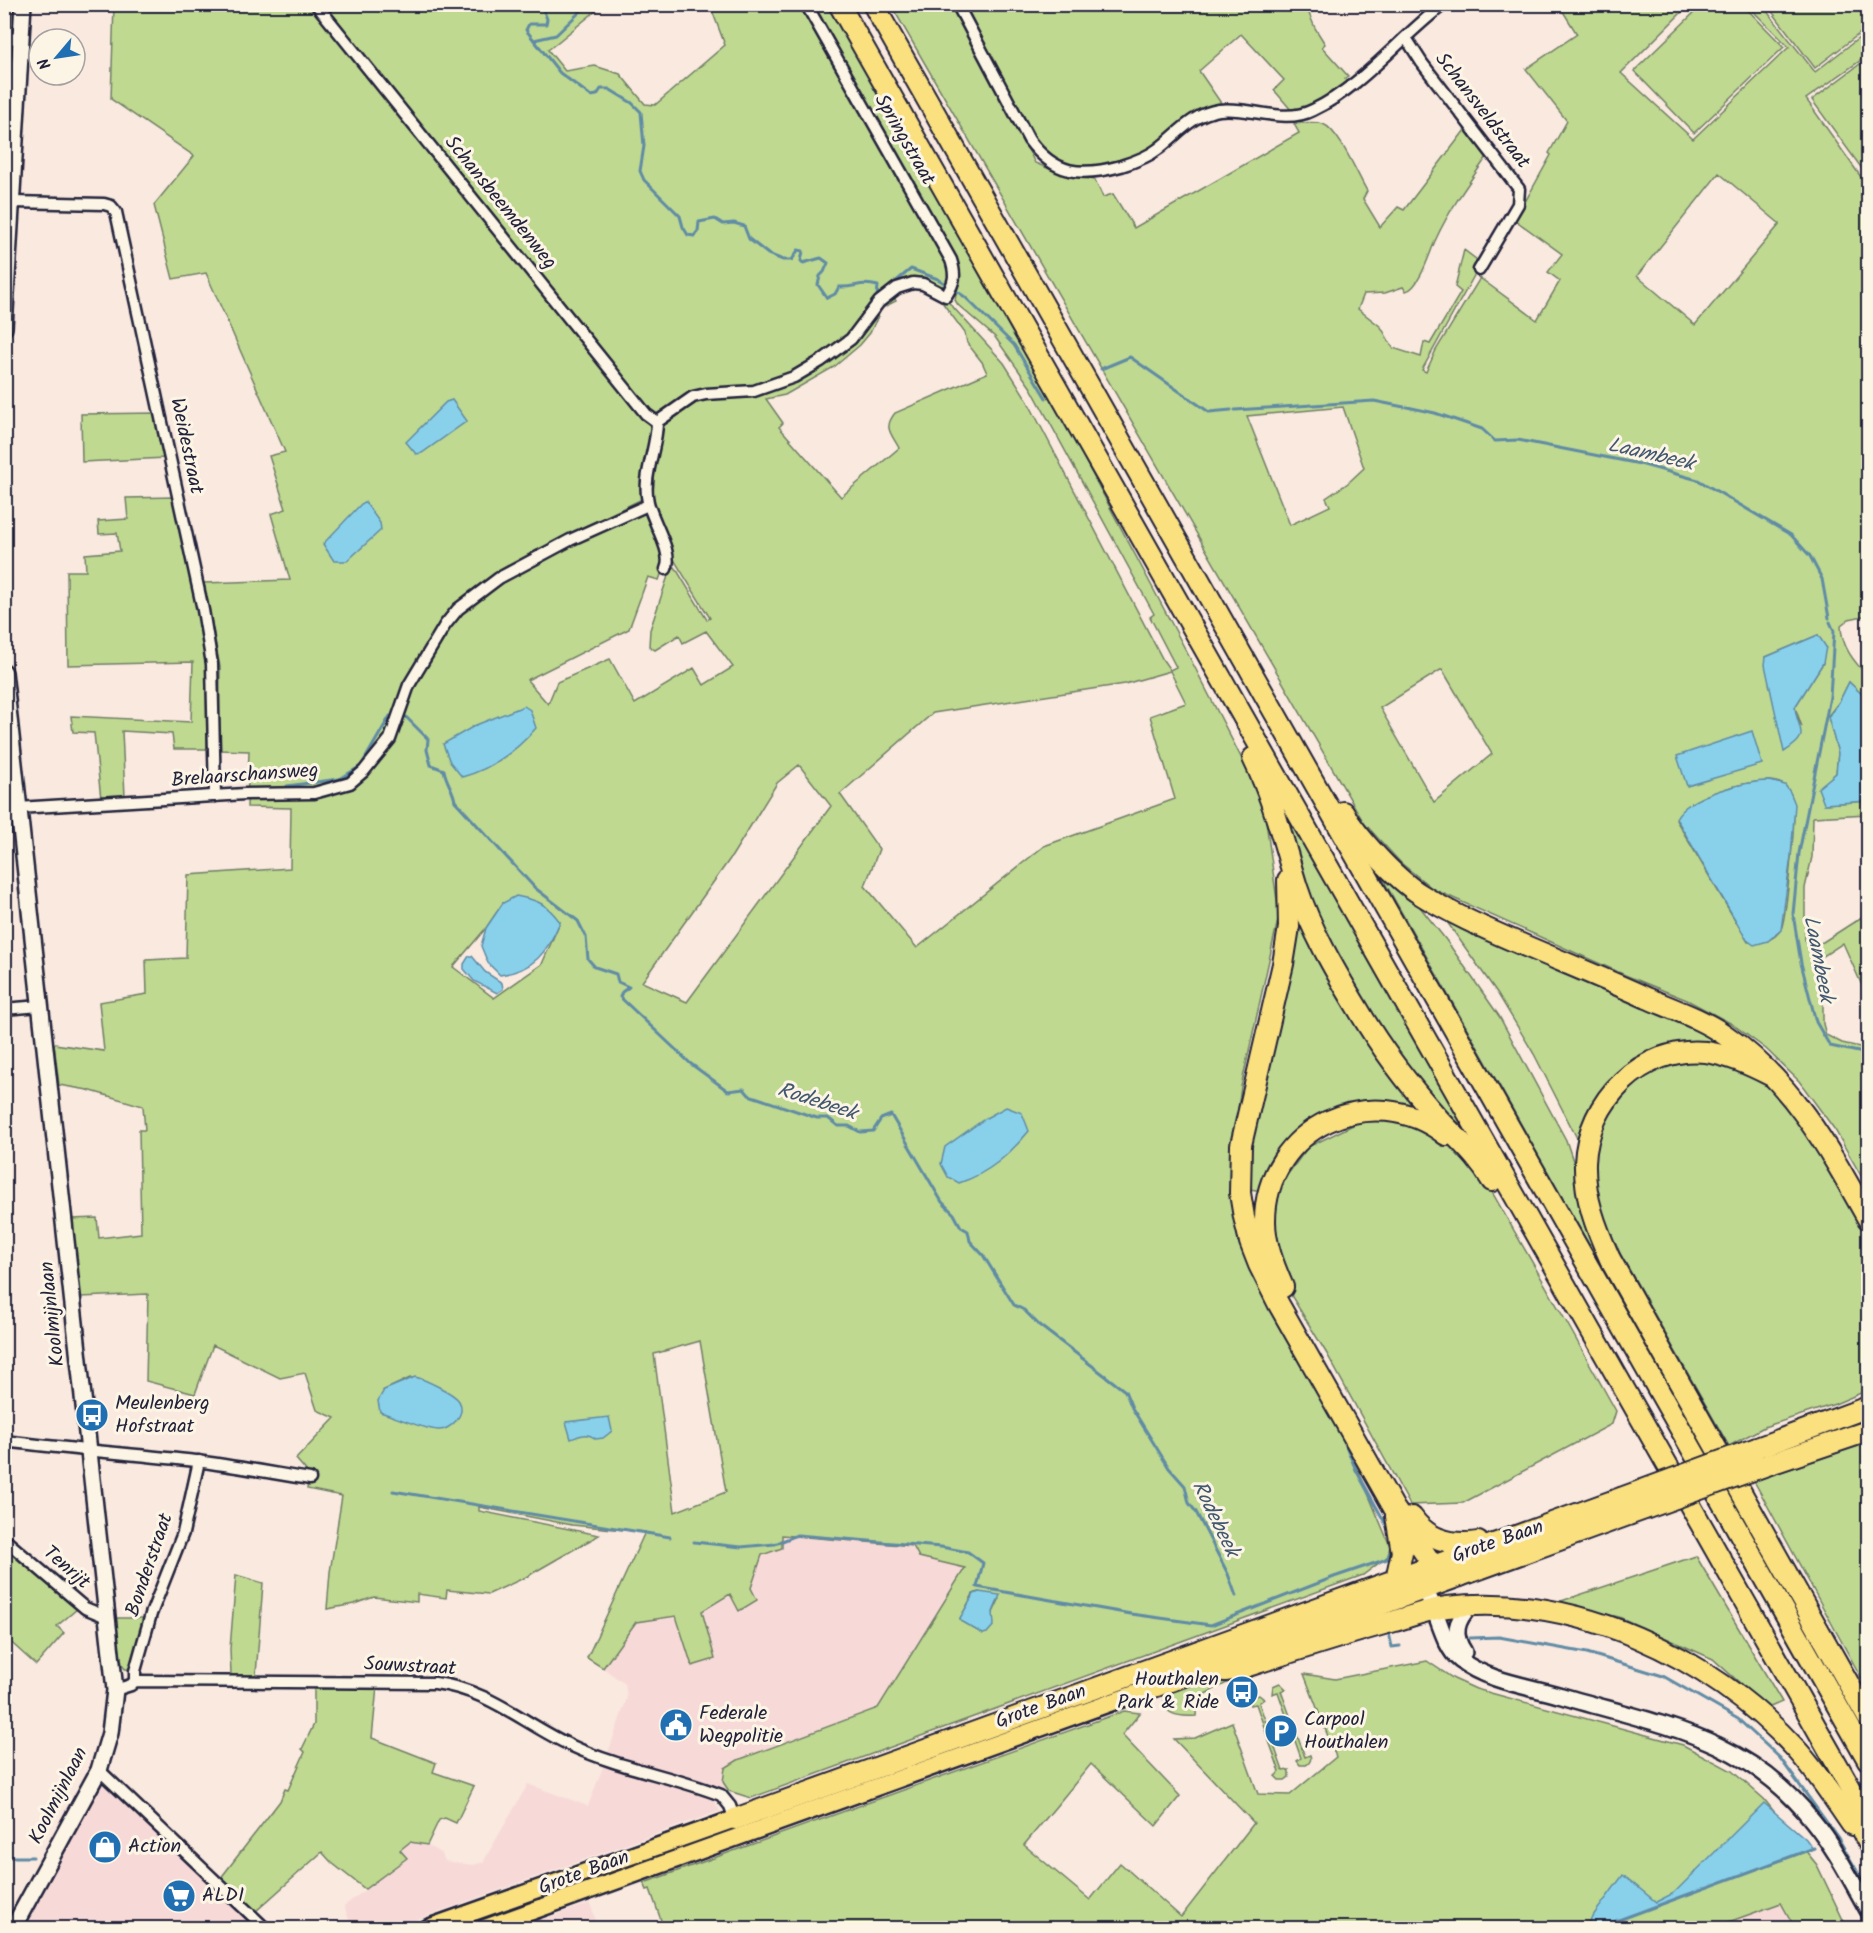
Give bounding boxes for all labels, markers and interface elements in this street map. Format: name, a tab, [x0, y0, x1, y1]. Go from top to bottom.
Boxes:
north arrow	[27, 27, 87, 87]
street label: Schansveldstraat	[1426, 46, 1538, 176]
text: N	[32, 53, 59, 74]
street label: Springstraat	[865, 88, 943, 192]
street label: Schansbeemdenweg	[436, 129, 564, 277]
street label: Weidestraat	[160, 395, 212, 497]
water label: Laambeek	[1605, 429, 1700, 482]
street label: Brelaarschansweg	[170, 755, 320, 797]
water label: Laambeek	[1793, 913, 1843, 1008]
water label: Rodebeek	[773, 1074, 864, 1131]
street label: Koolmijnlaan	[32, 1260, 74, 1368]
place label: Meulenberg Hofstraat	[115, 1388, 210, 1443]
bus stop icon: Meulenberg Hofstraat	[74, 1397, 110, 1433]
water label: Rodebeek	[1182, 1475, 1249, 1566]
street label: Bonderstraat	[117, 1509, 183, 1621]
street label: Grote Baan	[1448, 1511, 1548, 1573]
street label: Tenrijt	[35, 1538, 97, 1598]
street label: Souwstraat	[363, 1649, 457, 1685]
place label: Houthalen Park & Ride	[1117, 1664, 1219, 1719]
bus stop icon: Houthalen Park & Ride	[1224, 1674, 1260, 1710]
street label: Grote Baan	[991, 1676, 1091, 1738]
place label: Federale Wegpolitie	[699, 1698, 783, 1753]
place label: Carpool Houthalen	[1304, 1704, 1388, 1759]
public building icon: Federale Wegpolitie	[658, 1707, 694, 1743]
parking icon: Carpool Houthalen	[1263, 1713, 1299, 1749]
street label: Koolmijnlaan	[21, 1742, 97, 1850]
shop icon: Action	[87, 1829, 123, 1865]
place label: Action	[128, 1831, 181, 1863]
street label: Grote Baan	[534, 1842, 634, 1904]
supermarket icon: ALDI	[161, 1878, 197, 1914]
place label: ALDI	[202, 1880, 244, 1912]

